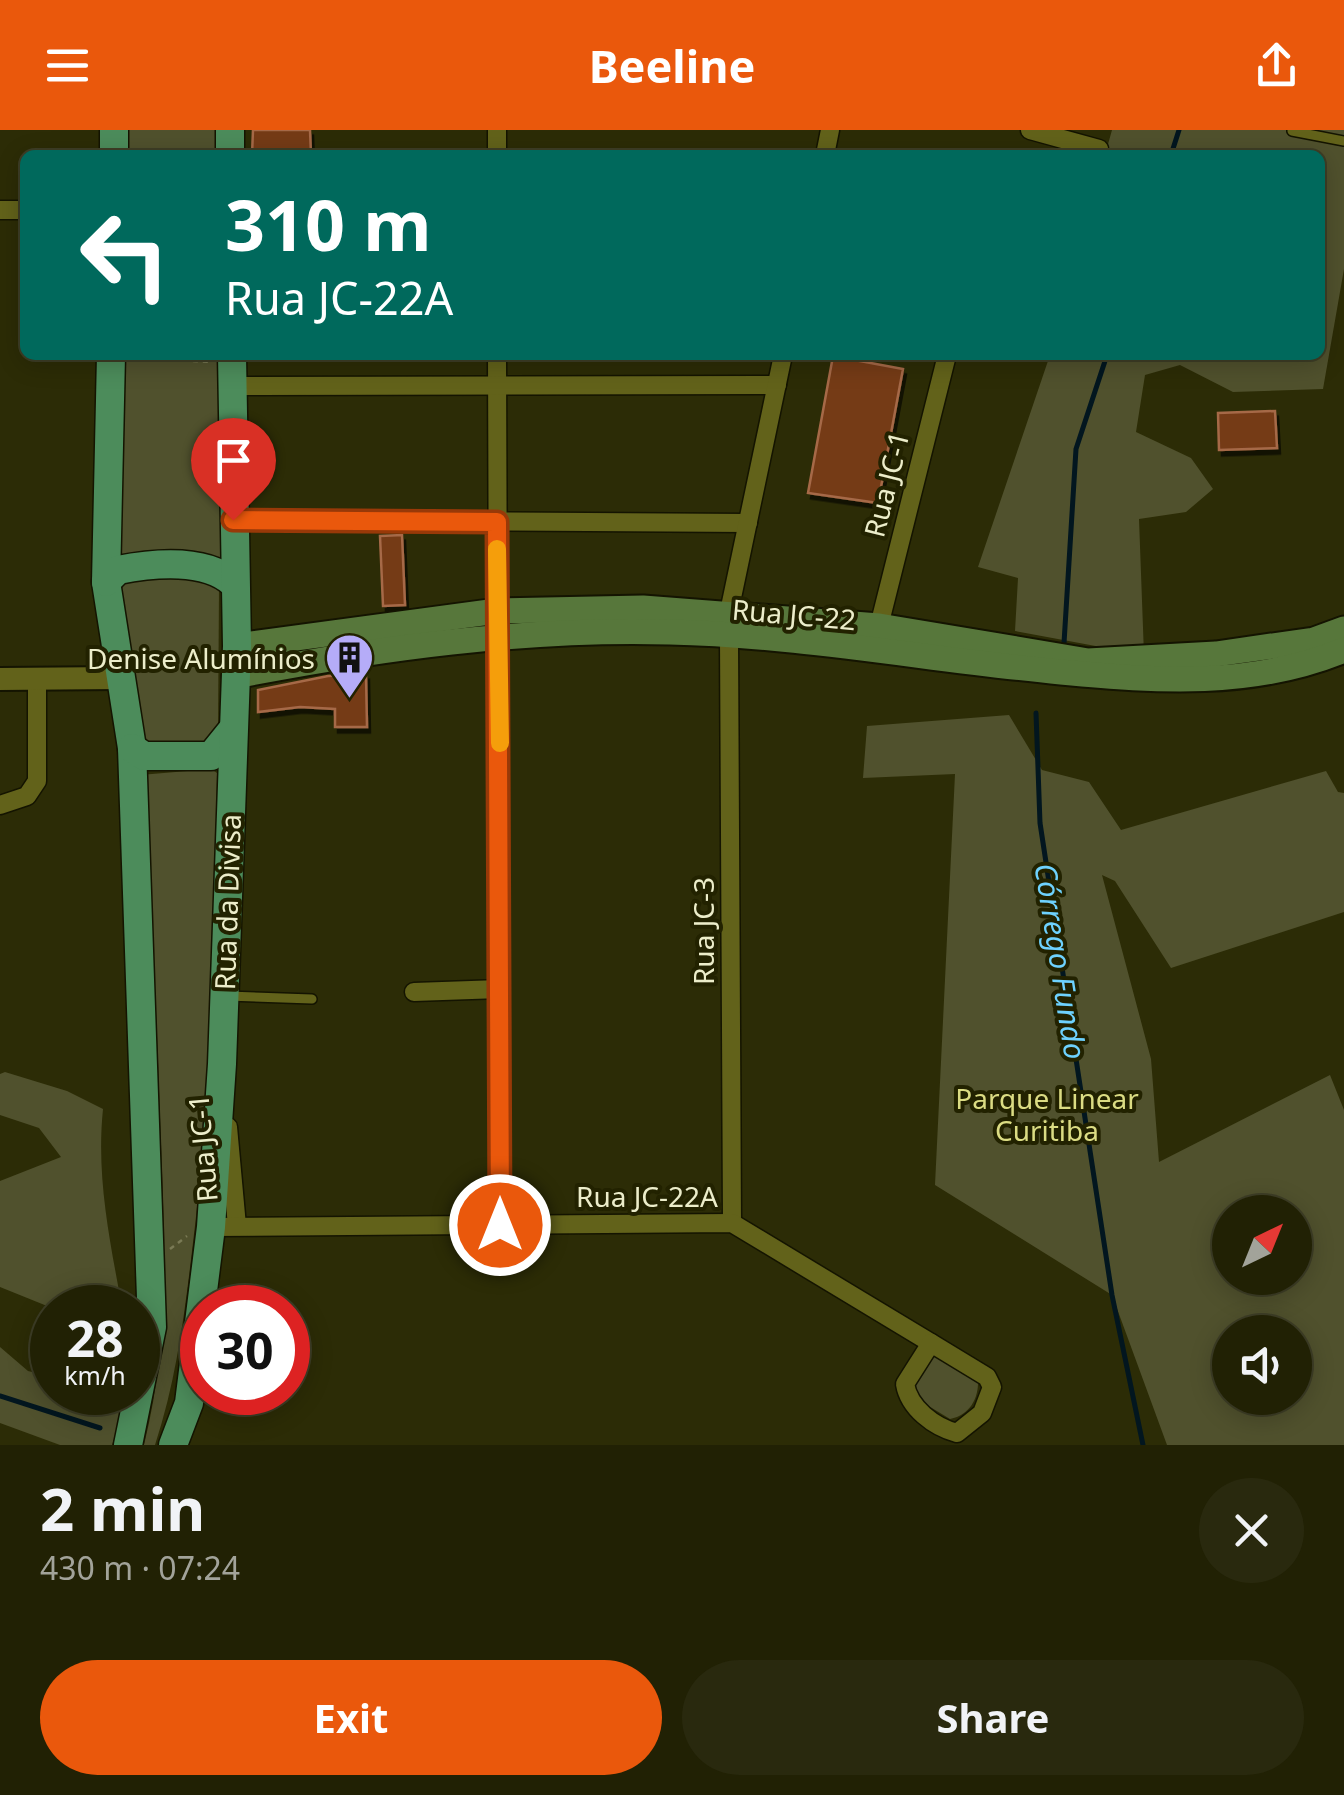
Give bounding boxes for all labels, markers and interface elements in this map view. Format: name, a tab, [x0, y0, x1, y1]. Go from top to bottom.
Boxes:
text: Beeline	[589, 35, 755, 96]
icon: menu	[40, 38, 95, 93]
icon: share	[1249, 38, 1304, 93]
text: 310 m	[225, 176, 432, 272]
icon: left	[60, 190, 190, 320]
text: Rua JC-22A	[225, 267, 453, 328]
pin	[191, 418, 276, 521]
street label: Rua JC-1	[854, 427, 918, 541]
icon: arrive	[206, 433, 261, 488]
street label: Rua JC-22	[731, 590, 857, 638]
building icon: Denise Alumínios	[324, 632, 376, 700]
place label: Denise Alumínios	[87, 639, 315, 677]
street label: Rua da Divisa	[205, 813, 249, 991]
water label: Córrego Fundo	[1025, 860, 1097, 1062]
street label: Rua JC-3	[684, 877, 722, 985]
park label: Parque Linear Curitiba	[955, 1079, 1139, 1149]
street label: Rua JC-1	[178, 1093, 226, 1203]
position arrow	[448, 1173, 552, 1277]
street label: Rua JC-22A	[576, 1177, 718, 1215]
north arrow	[1212, 1195, 1312, 1295]
map controls	[1212, 1195, 1312, 1415]
speed limit sign: 30	[180, 1285, 310, 1415]
text: 28	[66, 1304, 124, 1372]
button: sound	[1212, 1315, 1312, 1415]
text: km/h	[64, 1358, 126, 1392]
text: 2 min	[40, 1467, 205, 1549]
button: close	[1199, 1478, 1304, 1583]
text: 430 m · 07:24	[40, 1546, 240, 1589]
button: Exit	[40, 1660, 662, 1775]
button: Share	[682, 1660, 1304, 1775]

